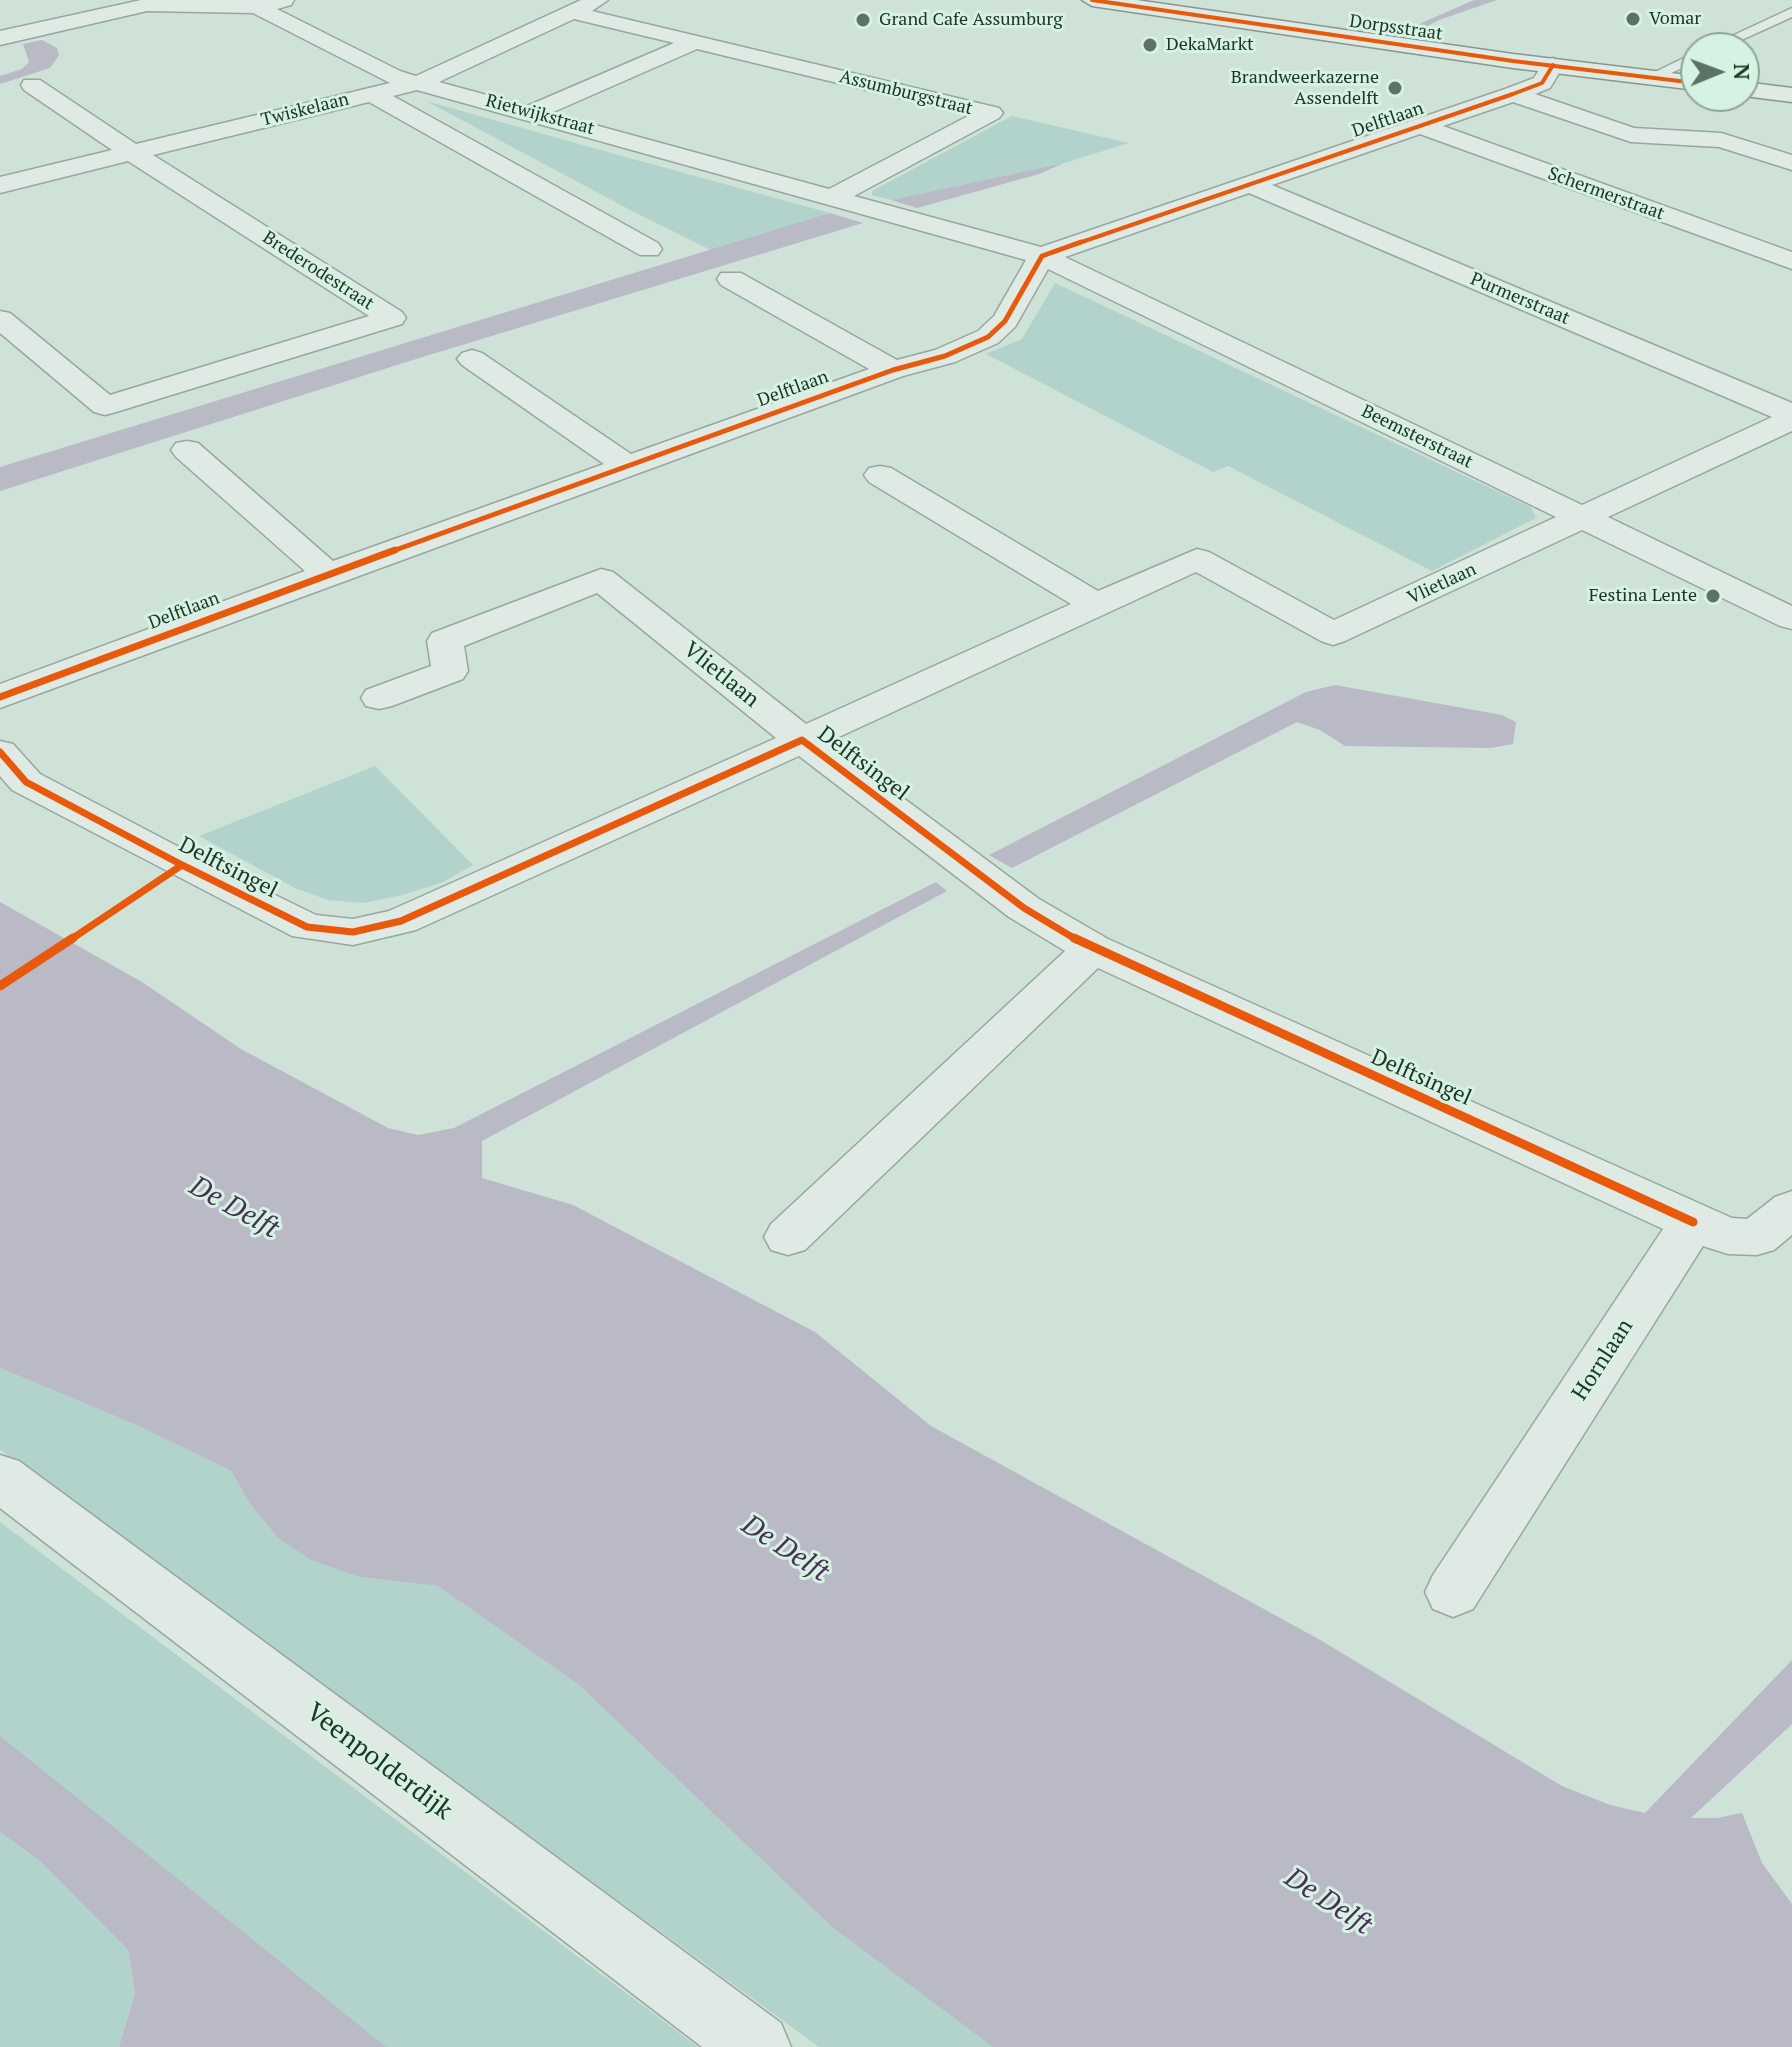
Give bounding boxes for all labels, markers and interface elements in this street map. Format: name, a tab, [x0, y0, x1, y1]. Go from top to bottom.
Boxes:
place label: Vomar	[1649, 8, 1701, 30]
place label: Grand Cafe Assumburg	[879, 9, 1063, 31]
marker: Vomar	[1624, 10, 1642, 28]
marker: Grand Cafe Assumburg	[854, 11, 872, 29]
street label: Dorpsstraat	[1348, 11, 1444, 45]
north arrow	[1680, 32, 1760, 112]
place label: DekaMarkt	[1166, 34, 1254, 56]
marker: DekaMarkt	[1141, 36, 1159, 54]
text: N	[1728, 63, 1757, 80]
street label: Assumburgstraat	[837, 66, 975, 120]
place label: Brandweerkazerne Assendelft	[1231, 67, 1379, 110]
marker: Brandweerkazerne Assendelft	[1386, 79, 1404, 97]
street label: Twiskelaan	[259, 89, 351, 131]
street label: Rietwijkstraat	[483, 90, 597, 140]
street label: Delftlaan	[1349, 98, 1427, 142]
street label: Schermerstraat	[1545, 163, 1667, 225]
street label: Brederodestraat	[258, 227, 378, 315]
street label: Purmerstraat	[1467, 268, 1573, 330]
street label: Delftlaan	[754, 366, 832, 412]
street label: Beemsterstraat	[1358, 401, 1476, 473]
street label: Vlietlaan	[1404, 559, 1480, 609]
place label: Festina Lente	[1589, 585, 1697, 607]
marker: Festina Lente	[1704, 587, 1722, 605]
street label: Delftlaan	[146, 588, 222, 634]
street label: Vlietlaan	[678, 637, 764, 713]
street label: Delftsingel	[812, 721, 914, 807]
street label: Delftsingel	[174, 832, 282, 904]
street label: Delftsingel	[1367, 1044, 1475, 1112]
water label: De Delft	[183, 1170, 285, 1246]
street label: Hornlaan	[1567, 1314, 1639, 1406]
water label: De Delft	[735, 1508, 835, 1590]
street label: Veenpolderdijk	[300, 1697, 458, 1827]
water label: De Delft	[1278, 1861, 1378, 1943]

